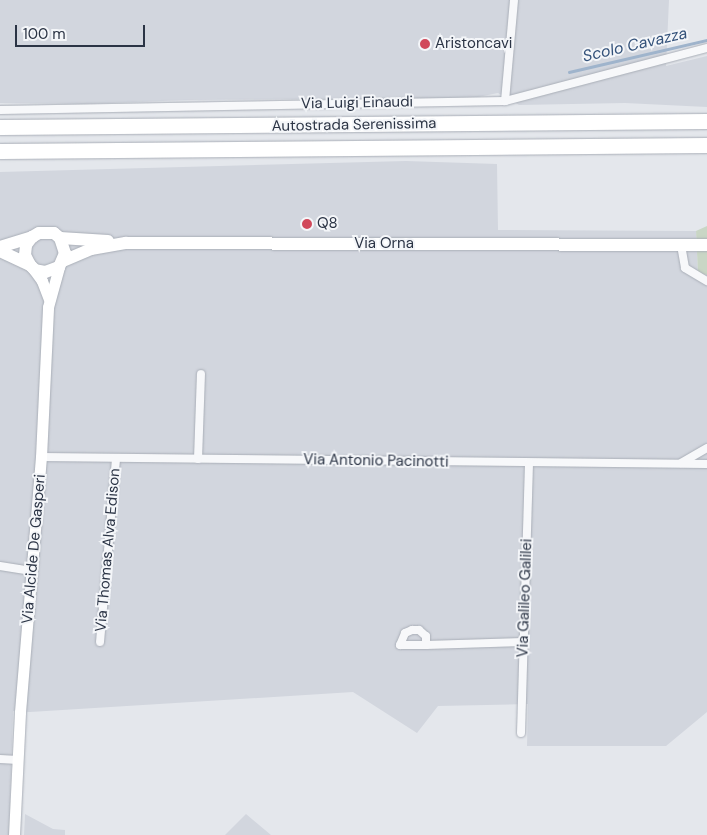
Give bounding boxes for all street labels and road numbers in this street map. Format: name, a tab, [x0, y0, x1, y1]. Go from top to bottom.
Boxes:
street label: Via Luigi Einaudi	[301, 93, 413, 113]
street label: Autostrada Serenissima	[272, 115, 436, 135]
street label: Via Orna	[354, 235, 414, 253]
street label: Via Antonio Pacinotti	[303, 451, 449, 471]
street label: Via Thomas Alva Edison	[92, 467, 124, 633]
street label: Via Alcide De Gasperi	[18, 473, 50, 625]
street label: Via Galileo Galilei	[514, 538, 536, 658]

